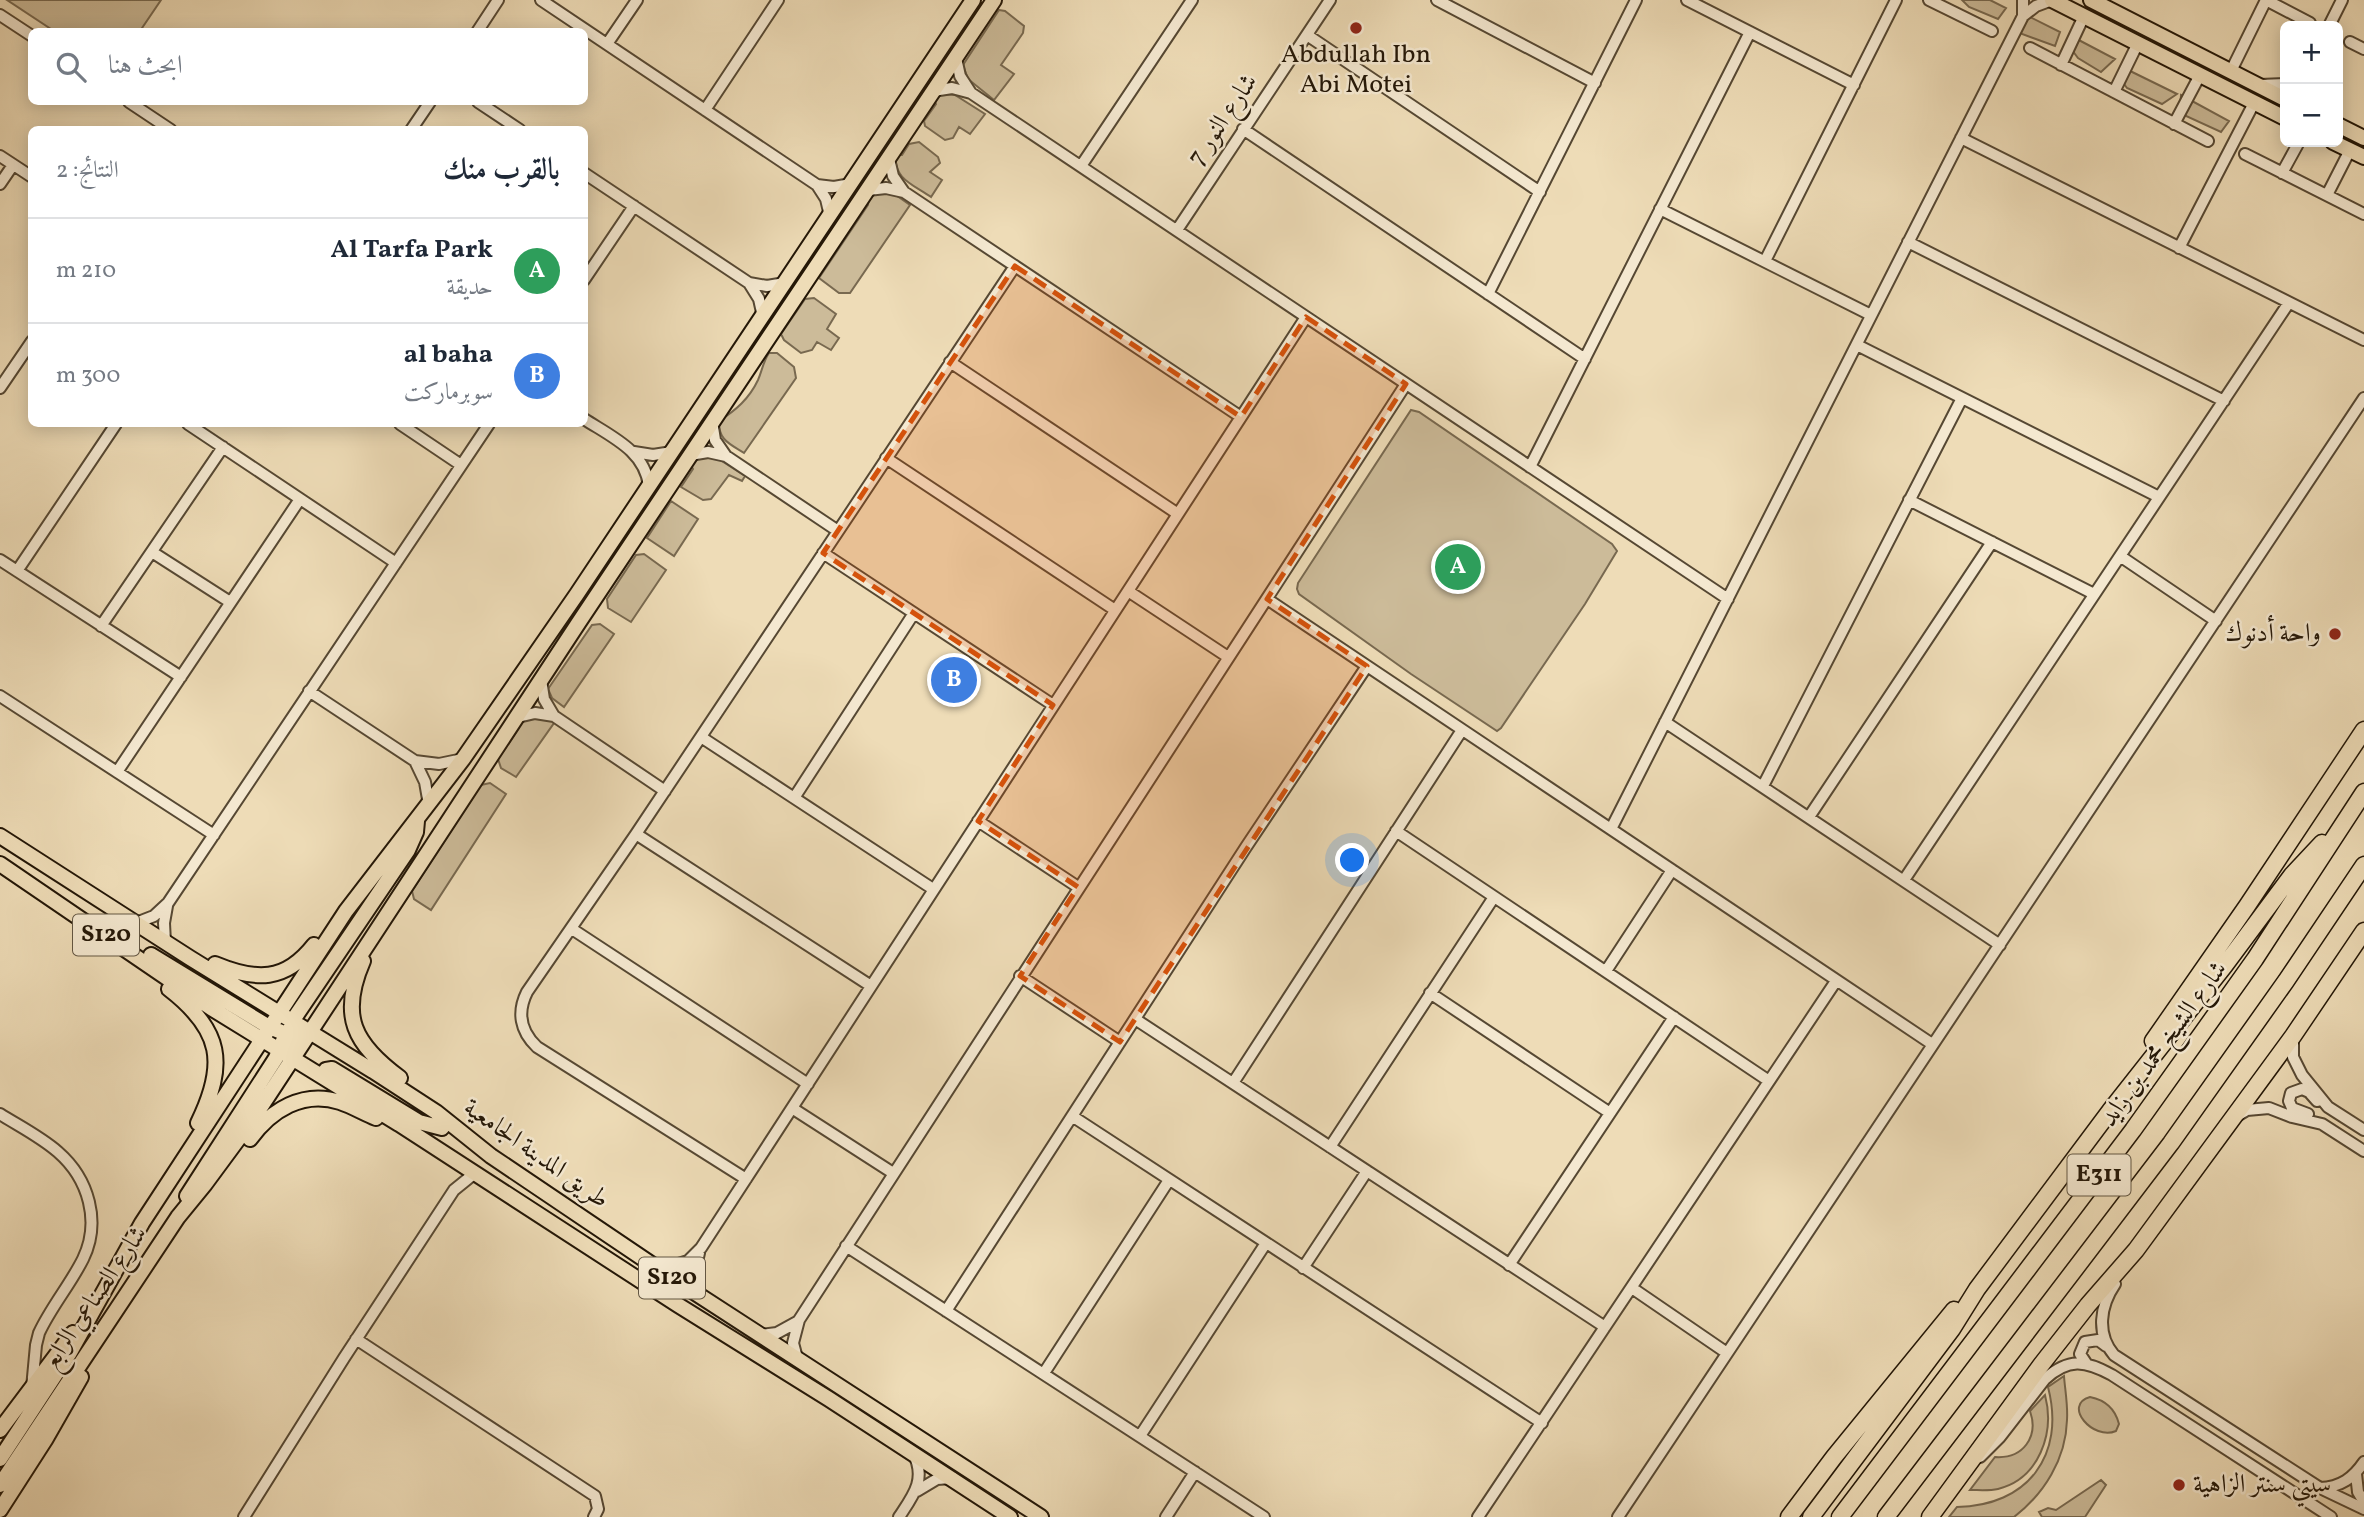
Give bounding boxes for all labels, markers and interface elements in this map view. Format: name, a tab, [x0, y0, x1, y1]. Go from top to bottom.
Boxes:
marker: Abdullah Ibn Abi Motei	[1348, 20, 1364, 36]
map controls	[2280, 21, 2343, 147]
button: +	[2280, 21, 2343, 84]
search box	[28, 28, 588, 105]
place label: Abdullah Ibn Abi Motei	[1281, 37, 1431, 103]
icon: search	[52, 48, 90, 86]
text: ابحث هنا	[108, 48, 183, 84]
street label: شارع النور 7	[1179, 67, 1269, 174]
button: −	[2280, 84, 2343, 147]
text: بالقرب منك	[443, 150, 560, 192]
text: النتائج: 2	[56, 155, 119, 187]
text: Al Tarfa Park	[331, 232, 493, 268]
text: 210 m	[56, 255, 116, 287]
text: A	[529, 255, 545, 287]
text: حديقة	[446, 272, 493, 304]
text: al baha	[404, 337, 493, 373]
text: 300 m	[56, 360, 120, 392]
text: B	[529, 360, 545, 392]
text: سوبرماركت	[404, 377, 493, 409]
pin: A	[1435, 541, 1481, 593]
place label: واحة أدنوك	[2225, 615, 2321, 652]
marker: واحة أدنوك	[2327, 626, 2343, 642]
pin: B	[931, 654, 977, 706]
your location	[1335, 843, 1369, 877]
road number: S120	[73, 915, 139, 956]
street label: شارع الشيخ محمد بن زايد	[2091, 954, 2240, 1137]
street label: طريق المدينة الجامعية	[456, 1090, 616, 1218]
road number: E311	[2068, 1154, 2130, 1196]
street label: شارع الصناعي الرابع	[33, 1219, 160, 1379]
road number: S120	[639, 1258, 705, 1298]
place label: سيتي سنتر الزاهية	[2193, 1467, 2331, 1507]
marker: سيتي سنتر الزاهية	[2171, 1477, 2187, 1493]

